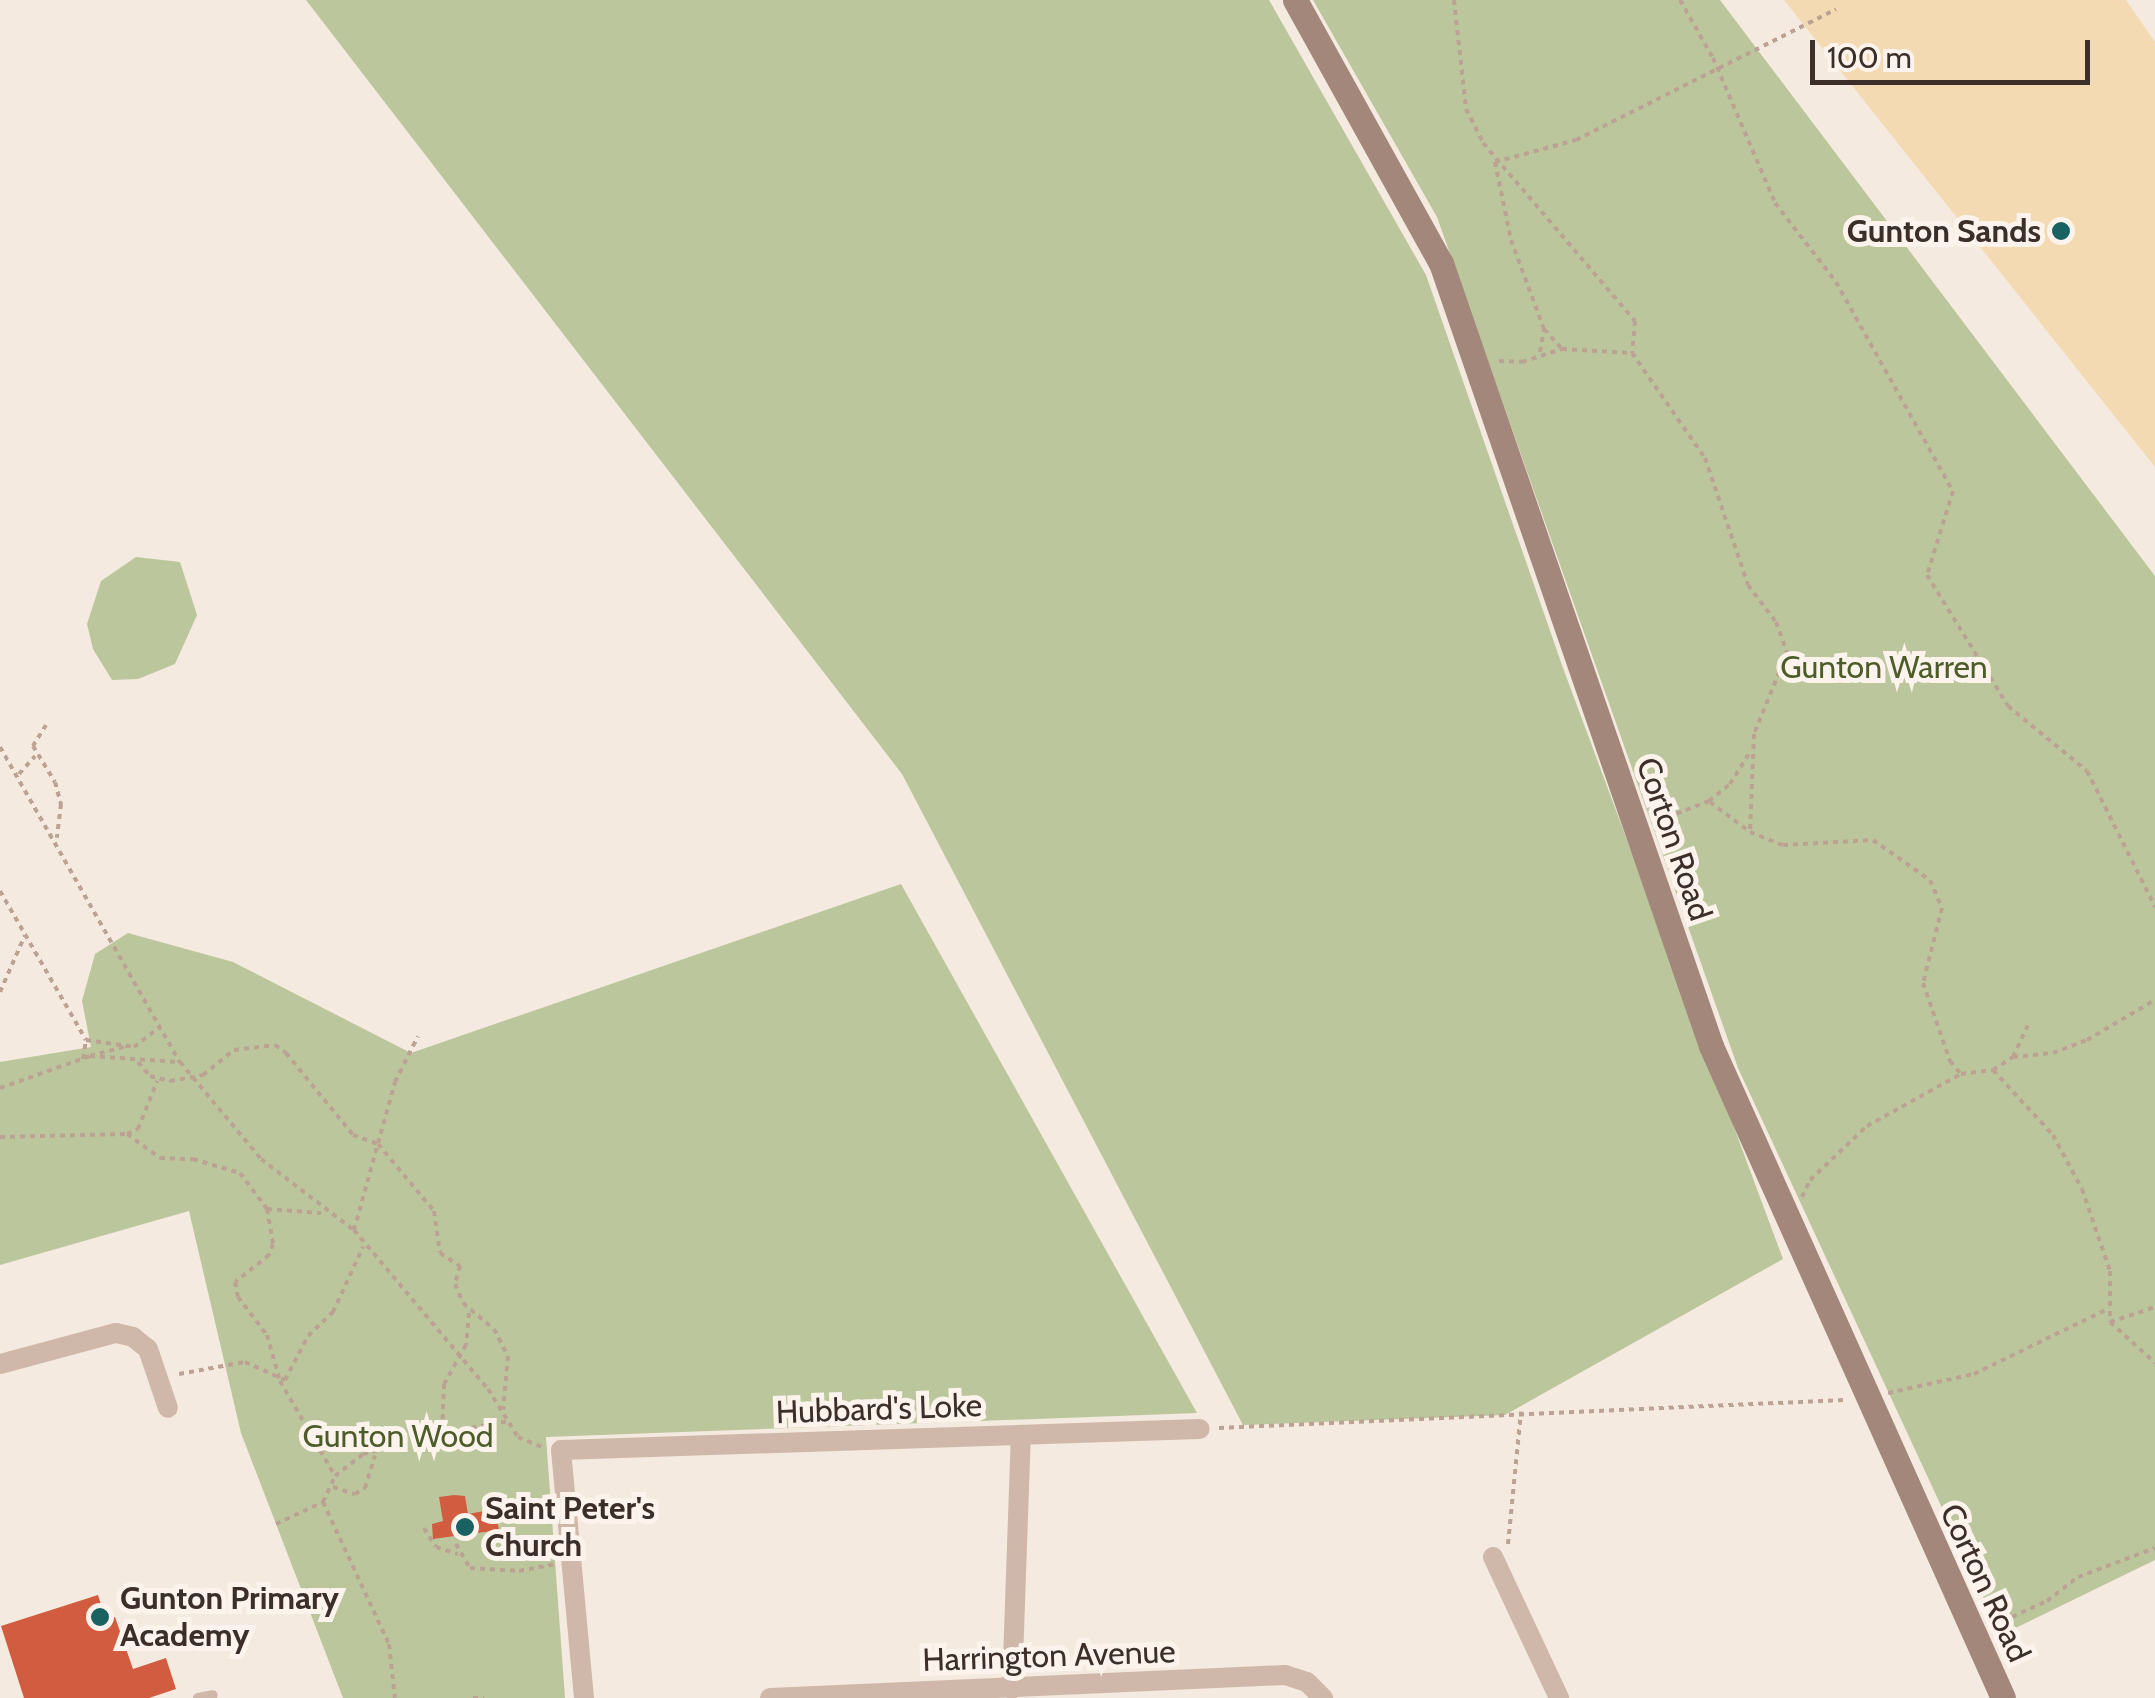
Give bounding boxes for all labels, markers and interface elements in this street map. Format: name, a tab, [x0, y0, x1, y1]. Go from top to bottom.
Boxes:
scale bar	[1815, 20, 2095, 82]
text: 100 m	[1827, 39, 1912, 76]
place label: Gunton Sands	[1847, 212, 2041, 250]
marker: Gunton Sands	[2050, 220, 2072, 242]
park label: Gunton Warren	[1780, 648, 1988, 686]
street label: Corton Road	[1628, 753, 1720, 925]
street label: Hubbard's Loke	[775, 1386, 983, 1432]
park label: Gunton Wood	[302, 1417, 494, 1455]
place label: Saint Peter's Church	[485, 1490, 655, 1565]
street label: Corton Road	[1932, 1498, 2038, 1668]
marker: Saint Peter's Church	[454, 1516, 476, 1538]
place label: Gunton Primary Academy	[120, 1580, 339, 1655]
marker: Gunton Primary Academy	[89, 1606, 111, 1628]
street label: Harrington Avenue	[922, 1632, 1176, 1680]

